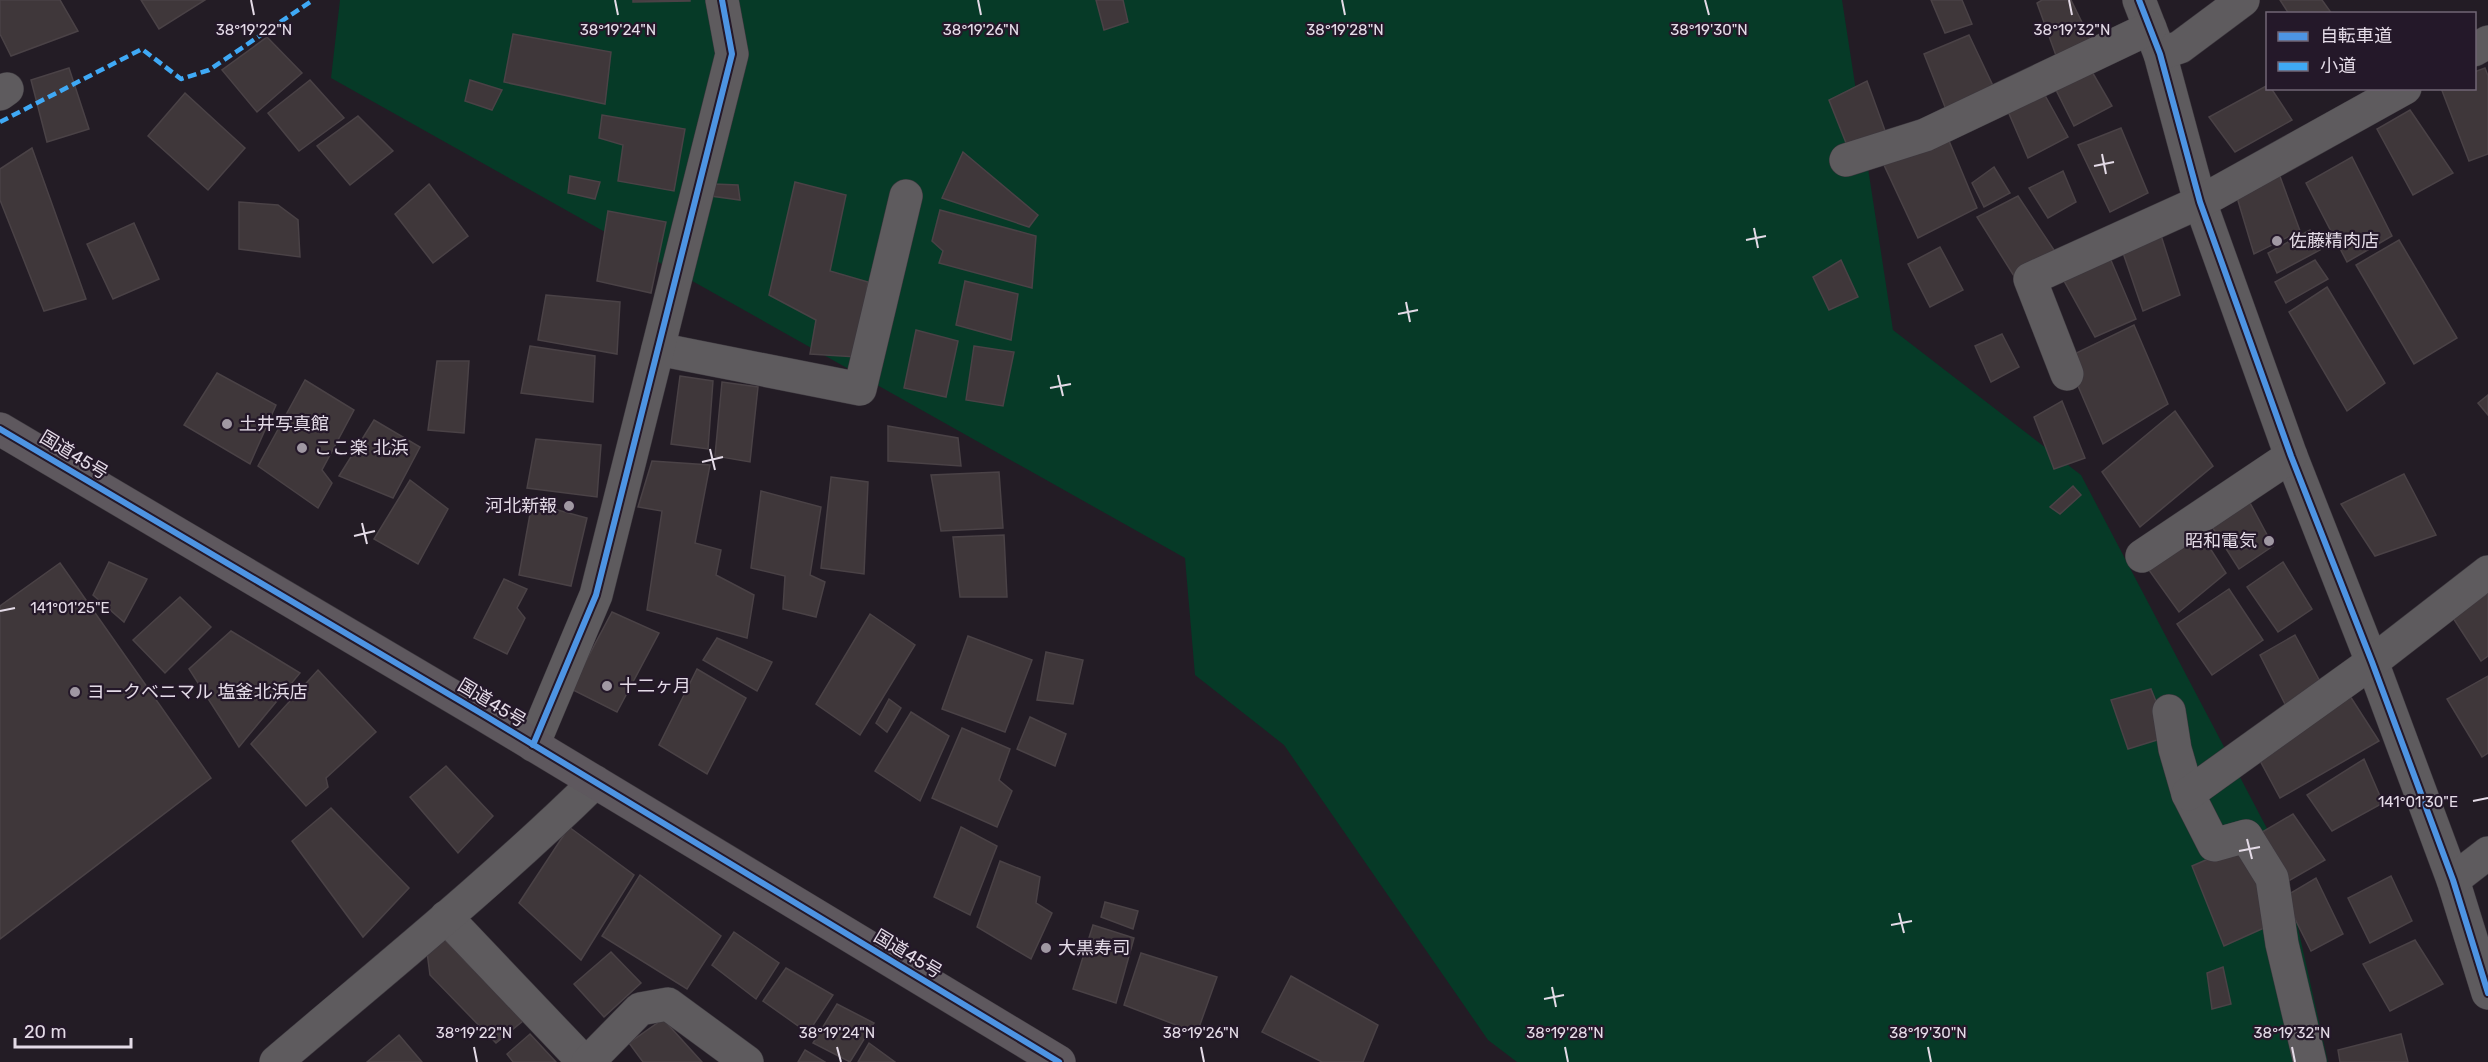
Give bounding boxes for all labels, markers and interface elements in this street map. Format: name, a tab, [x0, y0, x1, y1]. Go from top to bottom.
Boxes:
legend	[2266, 12, 2476, 90]
text: 38°19'22"N	[216, 21, 292, 39]
text: 38°19'24"N	[580, 21, 656, 39]
text: 38°19'26"N	[943, 21, 1019, 39]
text: 38°19'28"N	[1306, 21, 1384, 39]
text: 38°19'30"N	[1670, 21, 1748, 39]
text: 38°19'32"N	[2034, 21, 2110, 39]
text: 自転車道	[2320, 25, 2392, 47]
text: 小道	[2320, 55, 2356, 77]
place label: 佐藤精肉店	[2289, 230, 2379, 252]
marker: 佐藤精肉店	[2270, 234, 2284, 248]
place label: 土井写真館	[239, 413, 329, 435]
marker: 土井写真館	[220, 417, 234, 431]
street label: 国道45号	[36, 426, 112, 484]
place label: ここ楽 北浜	[314, 437, 408, 459]
marker: ここ楽 北浜	[295, 441, 309, 455]
place label: 河北新報	[485, 495, 557, 517]
marker: 河北新報	[562, 499, 576, 513]
place label: 昭和電気	[2185, 530, 2257, 552]
marker: 昭和電気	[2262, 534, 2276, 548]
text: 141°01'25"E	[30, 599, 110, 617]
street label: 国道45号	[454, 674, 530, 732]
place label: 十二ヶ月	[619, 675, 691, 697]
marker: 十二ヶ月	[600, 679, 614, 693]
place label: ヨークベニマル 塩釜北浜店	[87, 681, 307, 703]
marker: ヨークベニマル 塩釜北浜店	[68, 685, 82, 699]
text: 141°01'30"E	[2378, 793, 2458, 811]
street label: 国道45号	[870, 925, 946, 983]
place label: 大黒寿司	[1058, 937, 1130, 959]
marker: 大黒寿司	[1039, 941, 1053, 955]
scale bar	[15, 1011, 130, 1049]
text: 20 m	[24, 1021, 66, 1043]
text: 38°19'22"N	[436, 1024, 512, 1042]
text: 38°19'24"N	[799, 1024, 875, 1042]
text: 38°19'26"N	[1163, 1024, 1239, 1042]
text: 38°19'28"N	[1526, 1024, 1604, 1042]
text: 38°19'30"N	[1889, 1024, 1967, 1042]
text: 38°19'32"N	[2254, 1024, 2330, 1042]

